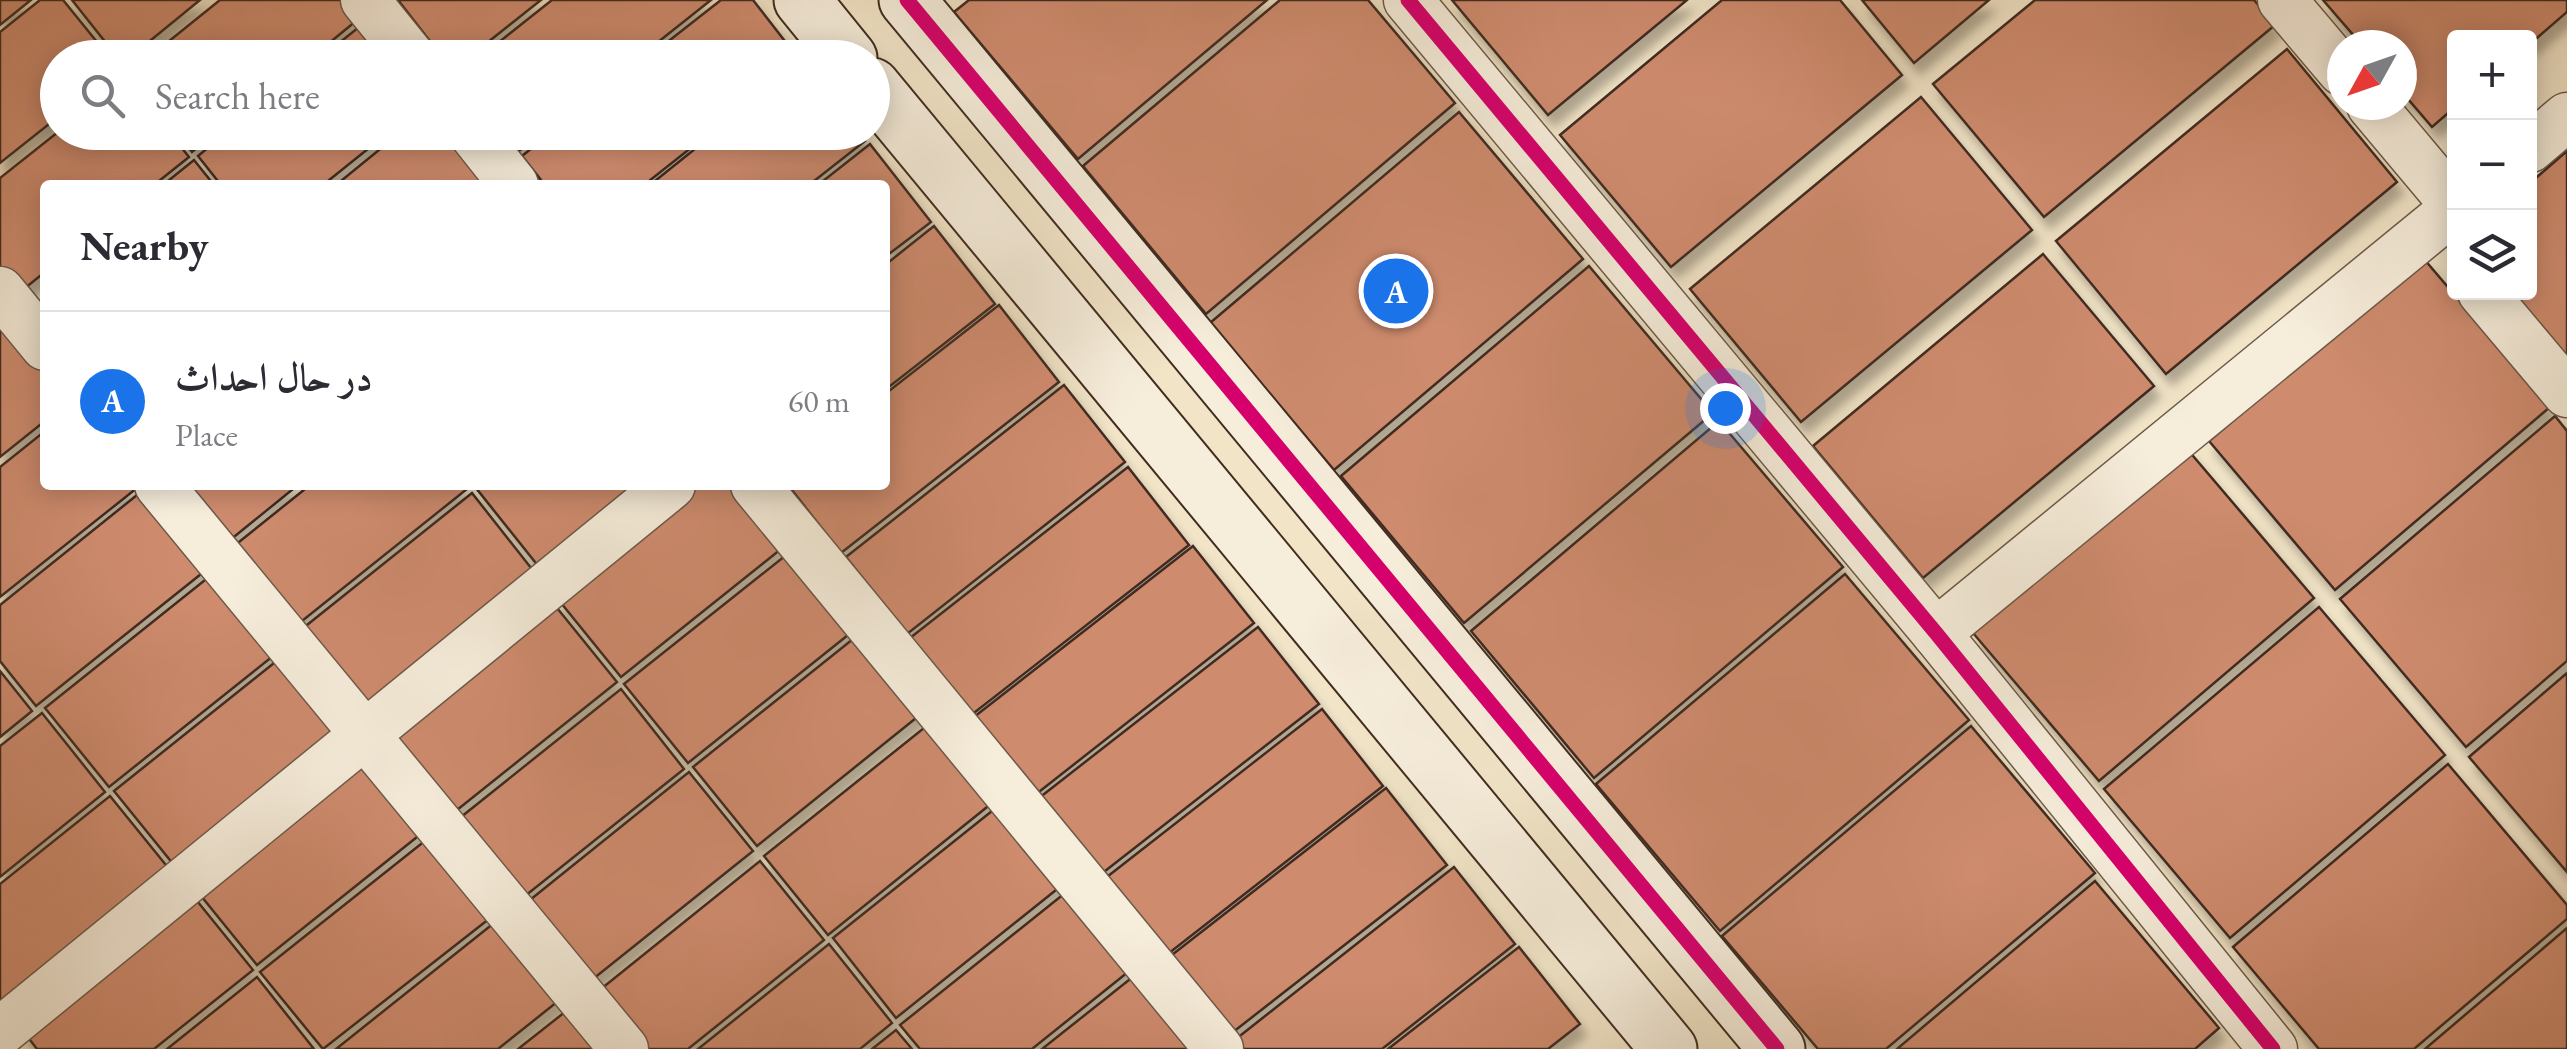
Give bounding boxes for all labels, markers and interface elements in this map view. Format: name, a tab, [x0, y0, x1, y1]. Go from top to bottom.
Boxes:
north arrow	[2327, 30, 2417, 120]
map controls	[2447, 30, 2537, 300]
button: +	[2447, 30, 2537, 120]
search box	[40, 40, 890, 150]
icon: search	[75, 68, 130, 123]
text: Search here	[155, 71, 320, 120]
button: −	[2447, 120, 2537, 210]
button: layers	[2447, 210, 2537, 300]
text: Nearby	[80, 218, 209, 273]
pin: A	[1364, 254, 1428, 328]
text: در حال احداث	[175, 352, 373, 401]
text: A	[101, 380, 124, 422]
text: 60 m	[788, 380, 850, 422]
your location	[1700, 383, 1751, 434]
text: Place	[175, 414, 238, 456]

